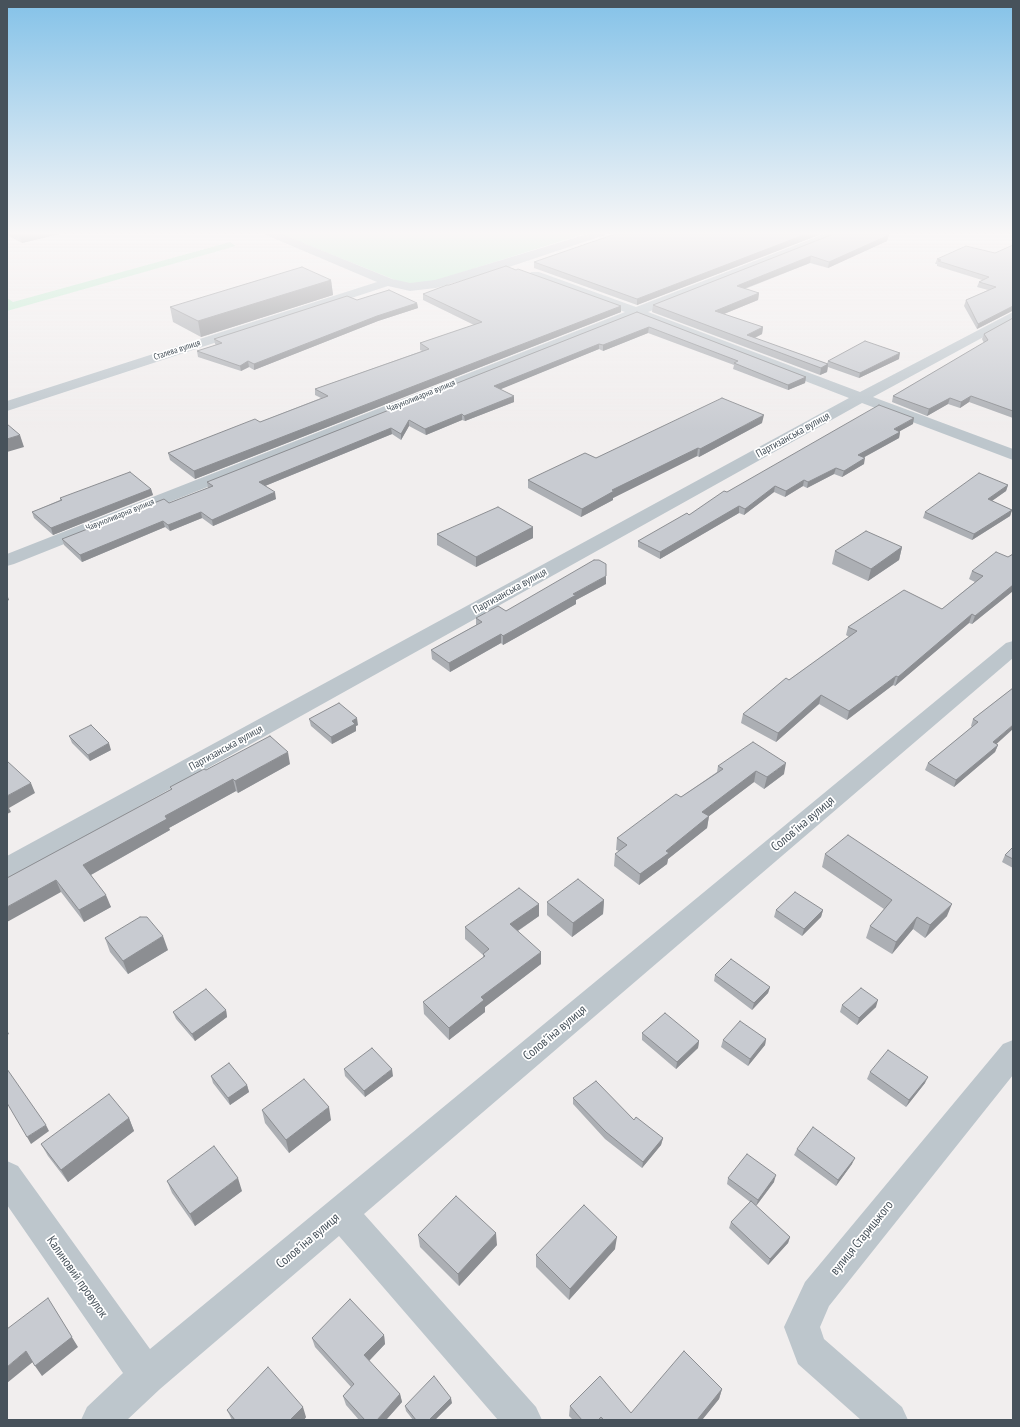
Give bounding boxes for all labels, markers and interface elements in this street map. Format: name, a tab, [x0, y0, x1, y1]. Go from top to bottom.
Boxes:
street label: Сталева вулиця	[152, 337, 202, 363]
street label: Чавуноливарна вулиця	[385, 377, 457, 415]
street label: Партизанська вулиця	[754, 409, 832, 461]
street label: Чавуноливарна вулиця	[84, 496, 156, 534]
street label: Партизанська вулиця	[471, 565, 549, 617]
street label: Партизанська вулиця	[187, 722, 265, 774]
street label: Соловʼїна вулиця	[768, 793, 838, 855]
street label: Соловʼїна вулиця	[520, 1002, 590, 1064]
street label: вулиця Старицького	[827, 1198, 897, 1278]
street label: Соловʼїна вулиця	[273, 1210, 343, 1272]
street label: Калиновий провулок	[43, 1233, 111, 1321]

